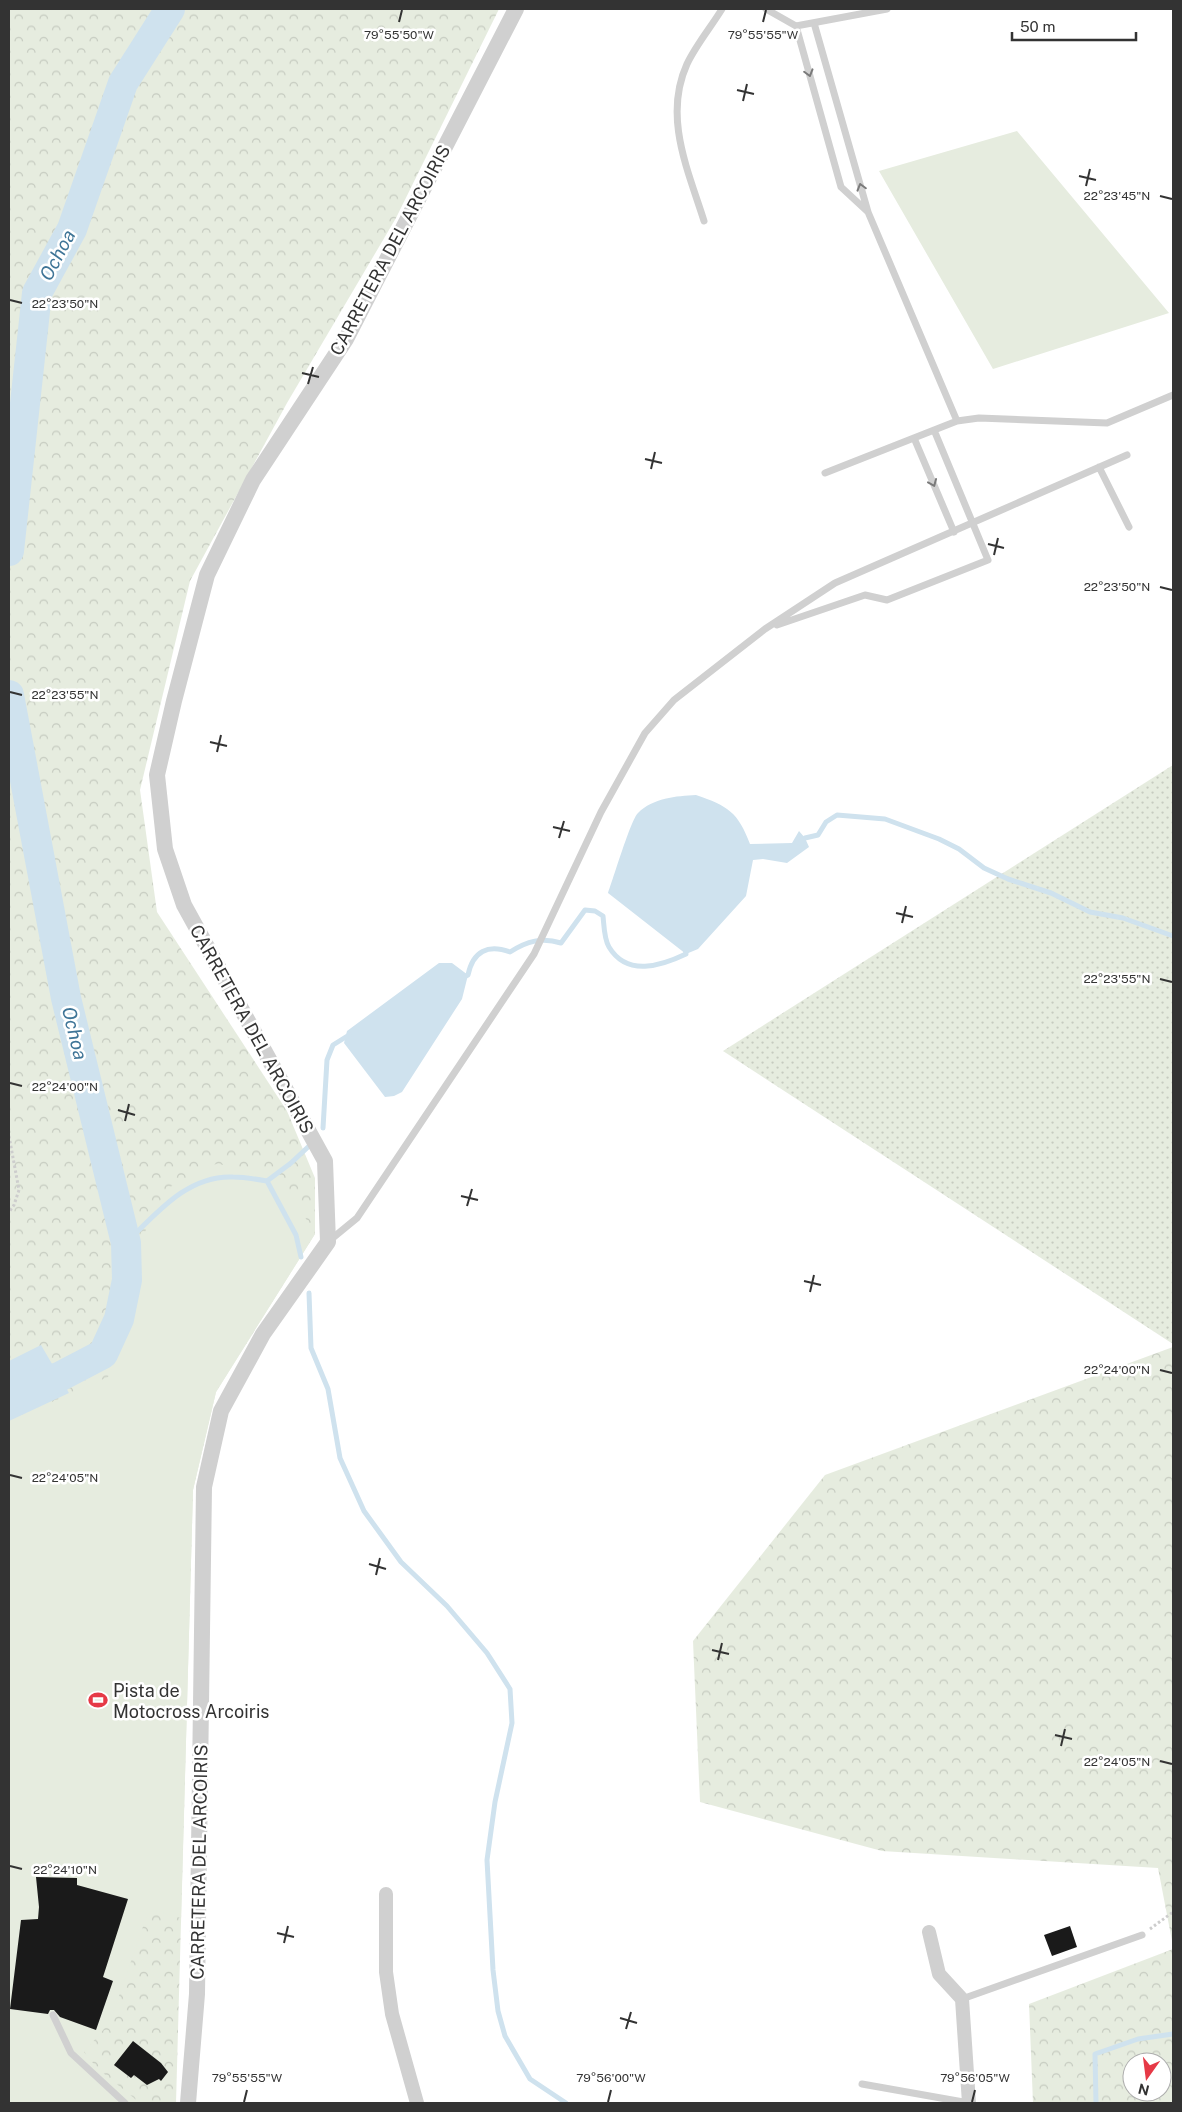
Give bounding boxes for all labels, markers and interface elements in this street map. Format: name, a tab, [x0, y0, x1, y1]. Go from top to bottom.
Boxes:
scale bar	[1012, 10, 1136, 42]
text: 50 m	[1020, 18, 1055, 35]
text: 79°55'50"W	[364, 28, 435, 42]
text: 79°55'55"W	[728, 28, 799, 42]
one-way arrow	[804, 69, 814, 77]
street label: CARRETERA DEL ARCOIRIS	[325, 141, 455, 359]
one-way arrow	[856, 183, 867, 191]
text: 22°23'45"N	[1084, 189, 1150, 203]
water label: Ochoa	[35, 226, 79, 284]
text: 22°23'50"N	[32, 297, 98, 311]
one-way arrow	[927, 478, 937, 486]
text: 22°23'50"N	[1084, 580, 1150, 594]
text: 22°23'55"N	[31, 688, 99, 702]
street label: CARRETERA DEL ARCOIRIS	[186, 921, 318, 1137]
text: 22°23'55"N	[1083, 972, 1151, 986]
water label: Ochoa	[58, 1004, 92, 1062]
text: 22°24'00"N	[32, 1080, 98, 1094]
text: 22°24'00"N	[1084, 1363, 1150, 1377]
text: 22°24'05"N	[32, 1471, 98, 1485]
place label: Pista de Motocross Arcoiris	[113, 1680, 269, 1722]
sports icon: Pista de Motocross Arcoiris	[87, 1689, 109, 1711]
street label: CARRETERA DEL ARCOIRIS	[186, 1744, 212, 1980]
text: 22°24'05"N	[1084, 1755, 1150, 1769]
text: 22°24'10"N	[33, 1863, 97, 1877]
north arrow	[1122, 2052, 1172, 2102]
text: 79°55'55"W	[212, 2071, 283, 2085]
text: 79°56'00"W	[576, 2071, 646, 2085]
text: 79°56'05"W	[940, 2071, 1010, 2085]
text: N	[1137, 2081, 1151, 2099]

